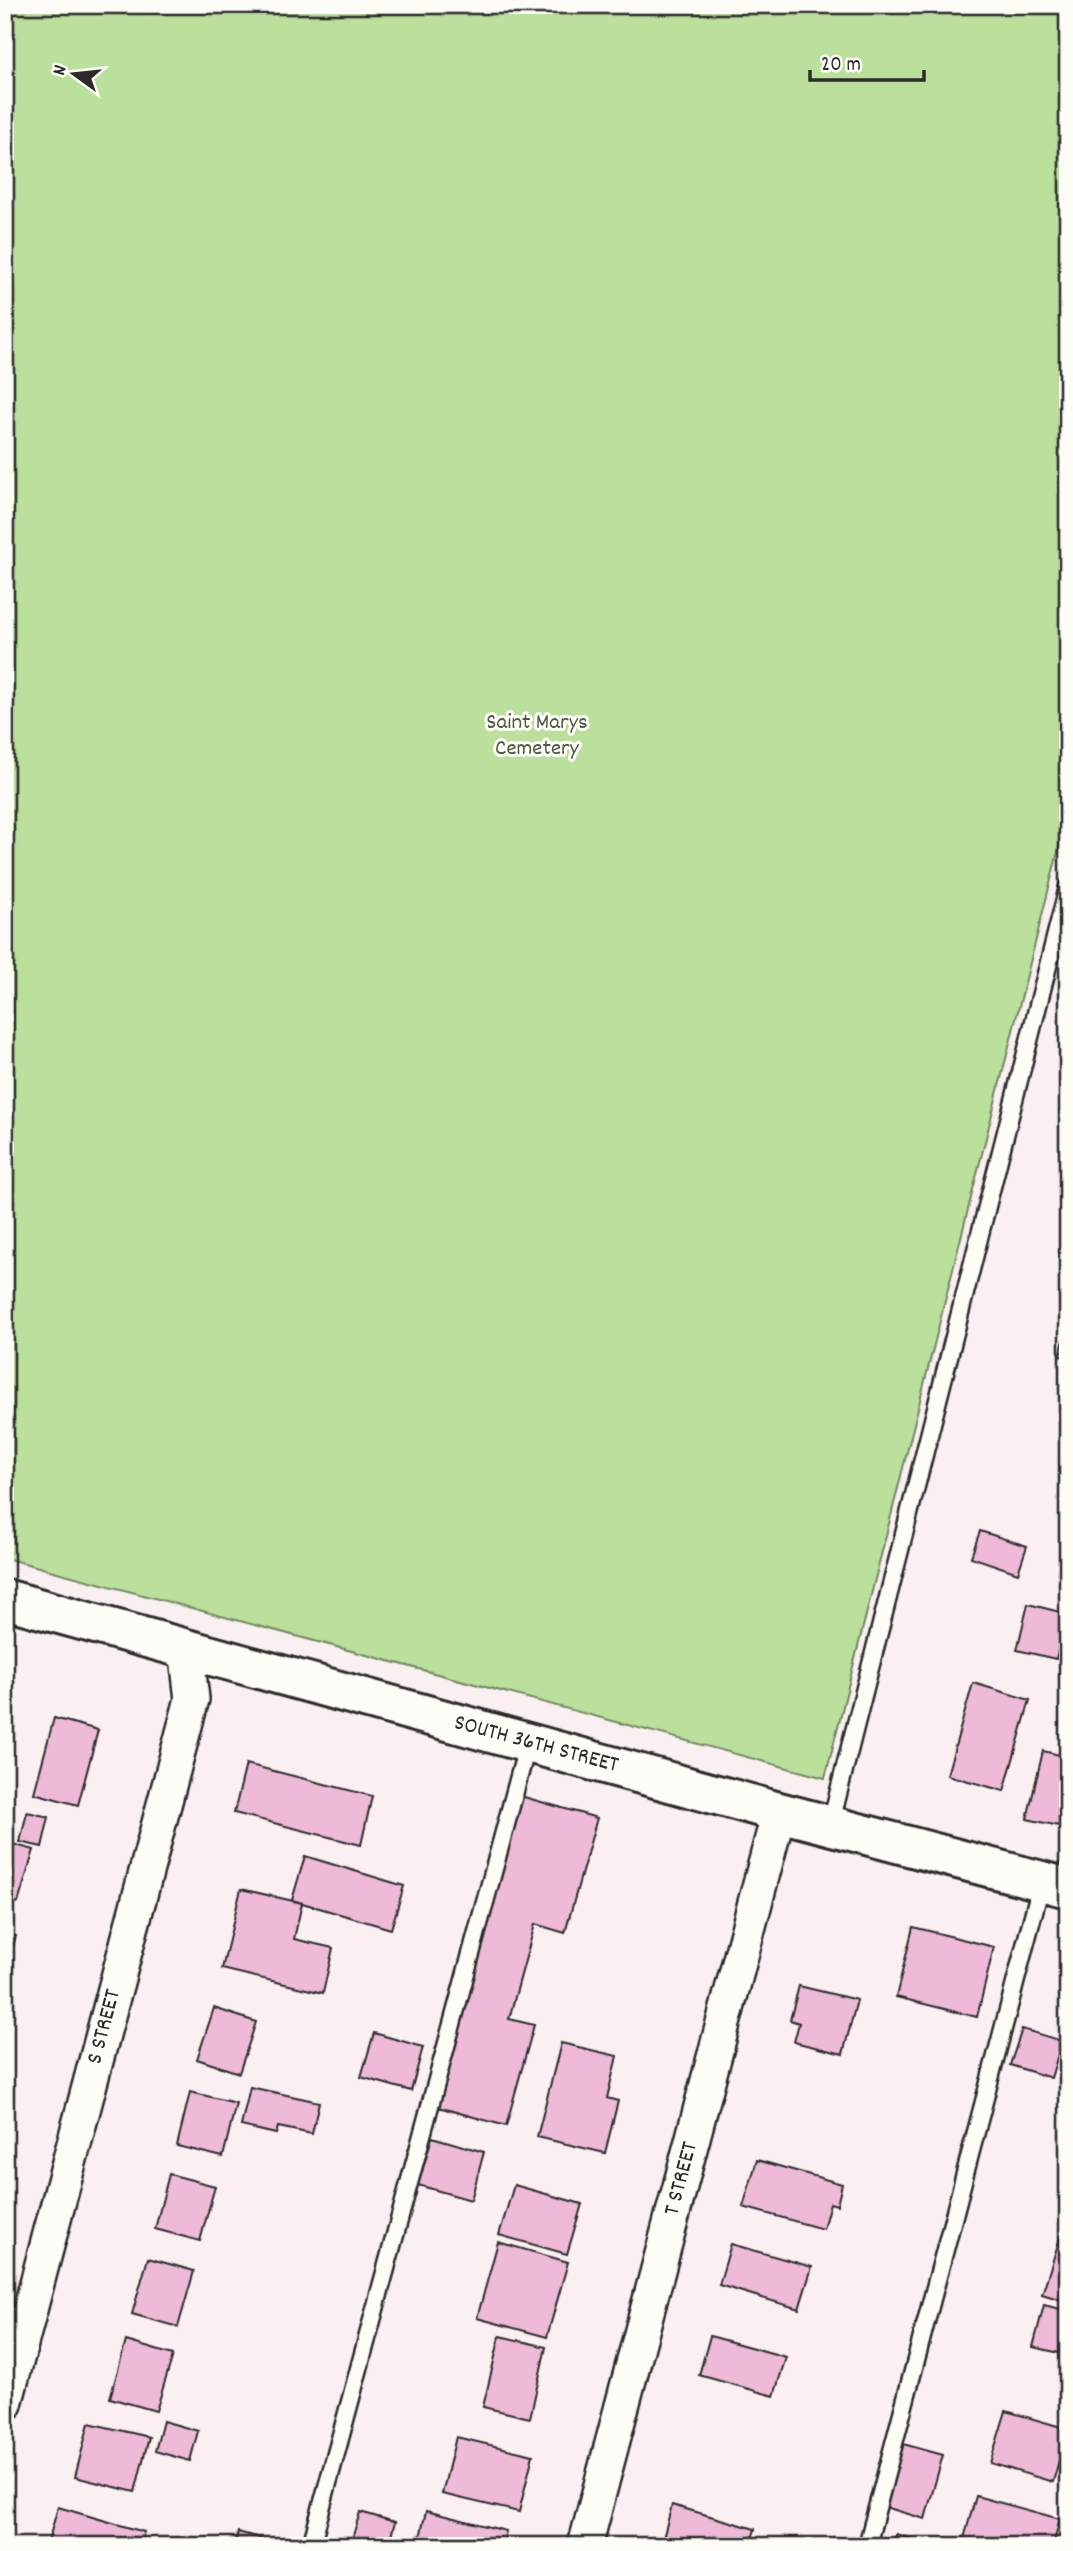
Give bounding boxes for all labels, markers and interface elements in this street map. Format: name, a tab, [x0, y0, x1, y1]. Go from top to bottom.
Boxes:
north arrow	[38, 38, 108, 108]
scale bar	[810, 38, 924, 82]
text: 20 m	[821, 51, 861, 81]
text: N	[47, 62, 75, 79]
park label: Saint Marys Cemetery	[486, 707, 588, 766]
street label: SOUTH 36TH STREET	[450, 1707, 622, 1783]
street label: S STREET	[79, 1986, 131, 2068]
street label: T STREET	[656, 2138, 708, 2220]

